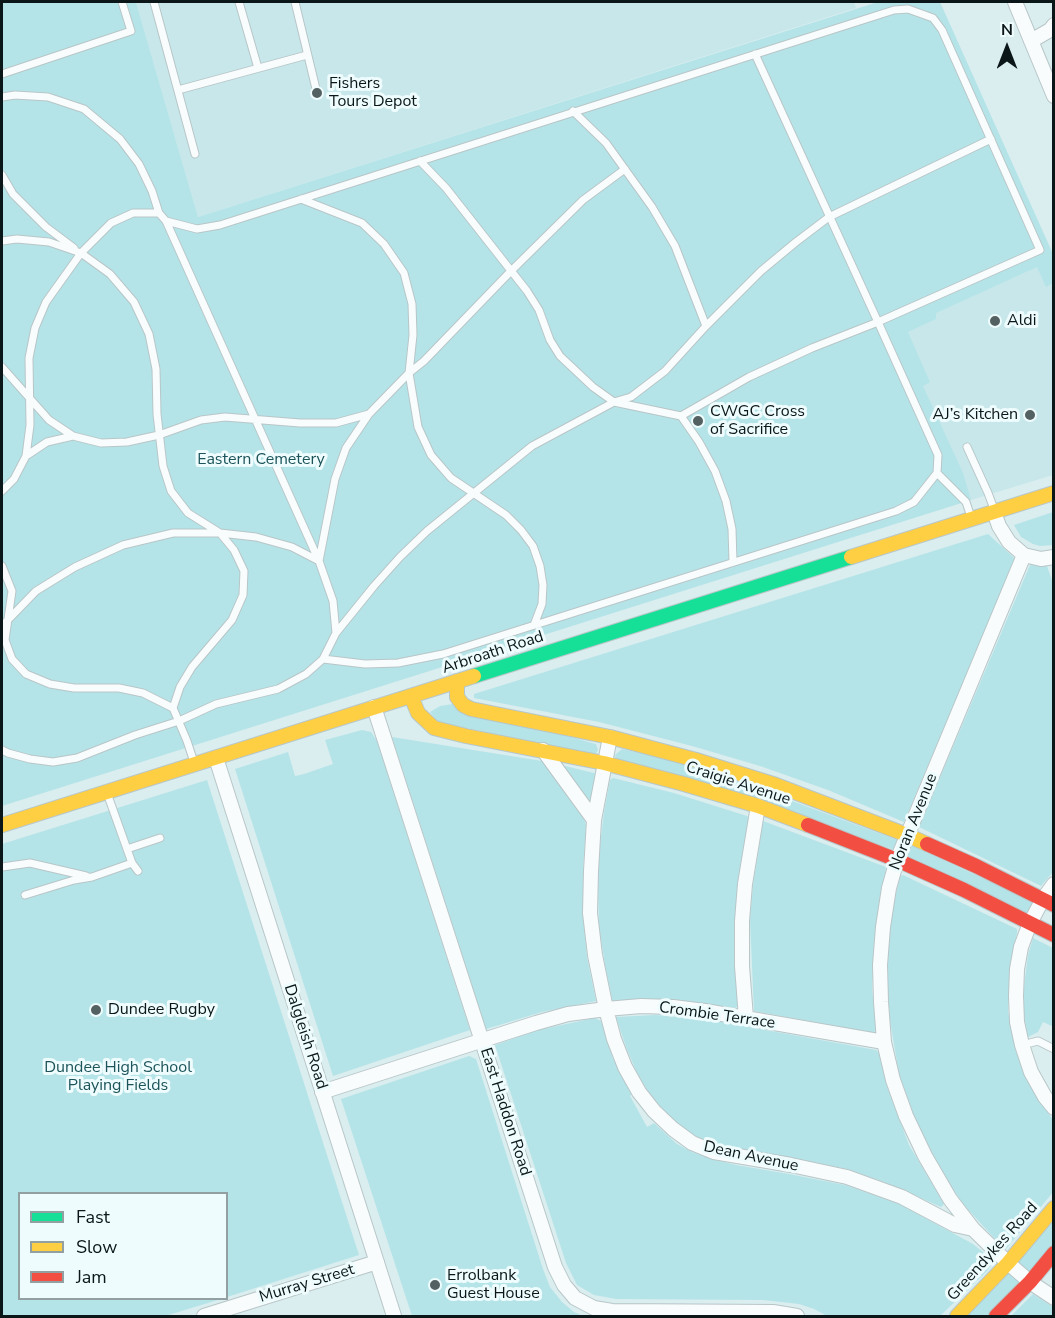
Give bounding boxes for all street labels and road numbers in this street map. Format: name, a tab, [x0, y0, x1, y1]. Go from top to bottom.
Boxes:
street label: Arbroath Road	[440, 628, 546, 678]
street label: Craigie Avenue	[683, 758, 793, 810]
street label: Noran Avenue	[886, 771, 942, 873]
street label: Dalgleish Road	[279, 982, 331, 1092]
street label: Crombie Terrace	[658, 998, 776, 1034]
street label: East Haddon Road	[475, 1045, 535, 1179]
street label: Dean Avenue	[702, 1138, 800, 1176]
street label: Greendykes Road	[944, 1199, 1042, 1305]
street label: Murray Street	[257, 1260, 357, 1308]

